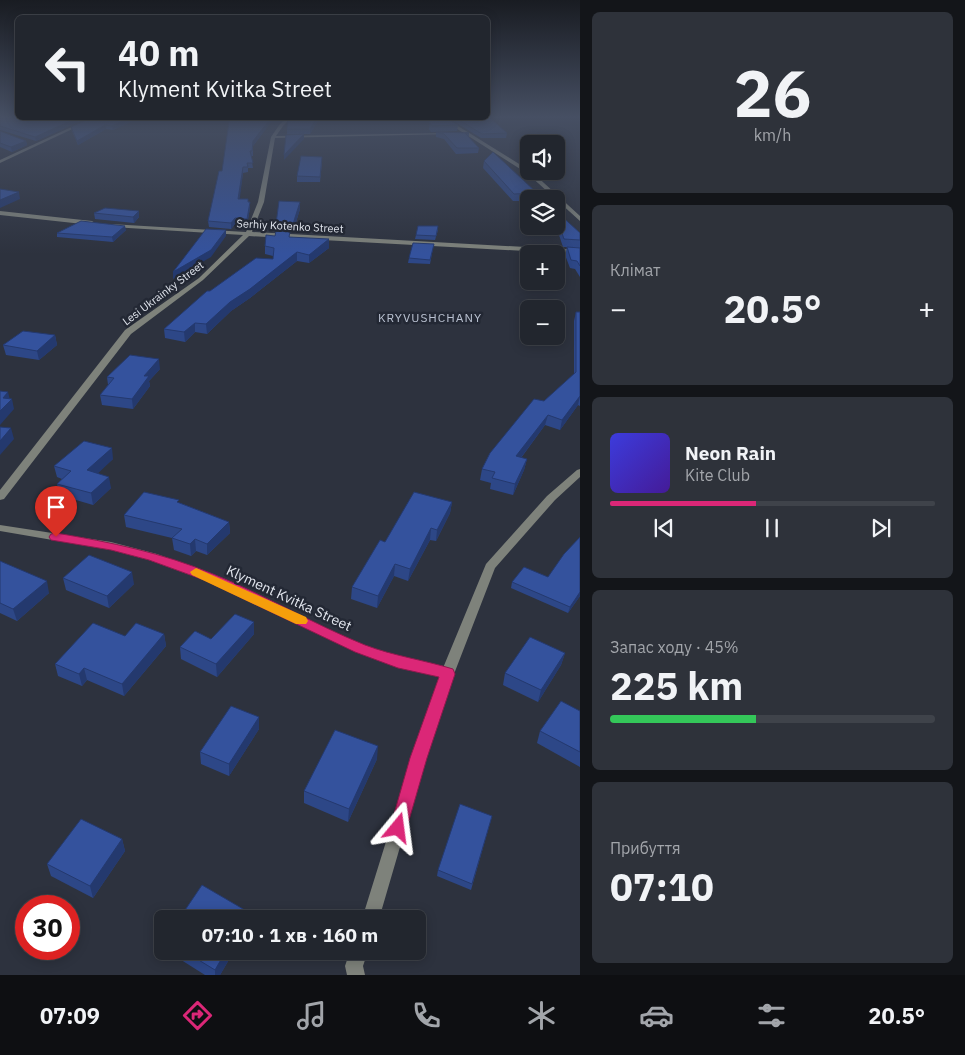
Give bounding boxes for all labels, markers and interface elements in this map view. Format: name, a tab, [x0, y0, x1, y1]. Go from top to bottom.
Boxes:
text: 40 m	[118, 30, 200, 76]
icon: left	[35, 35, 100, 100]
text: 26	[733, 50, 812, 135]
text: Klyment Kvitka Street	[118, 74, 332, 103]
text: km/h	[754, 125, 791, 145]
map controls	[520, 135, 565, 345]
button: sound	[520, 135, 565, 180]
button: layers	[520, 190, 565, 235]
street label: Serhiy Kotenko Street	[236, 216, 344, 236]
button: +	[520, 245, 565, 290]
street label: Lesi Ukrainky Street	[120, 258, 207, 328]
text: Клімат	[610, 260, 661, 280]
text: 20.5°	[723, 284, 822, 333]
text: −	[610, 290, 627, 327]
text: +	[918, 290, 935, 327]
button: −	[520, 300, 565, 345]
district label: KRYVUSHCHANY	[378, 310, 482, 325]
text: Neon Rain	[685, 441, 776, 465]
text: Kite Club	[685, 465, 750, 485]
pin	[35, 486, 77, 537]
icon: arrive	[42, 493, 70, 521]
icon: previous	[650, 514, 678, 542]
icon: pause	[758, 514, 786, 542]
icon: next	[867, 514, 895, 542]
street label: Klyment Kvitka Street	[224, 561, 355, 635]
text: Запас ходу · 45%	[610, 637, 739, 657]
text: 225 km	[610, 661, 743, 710]
position arrow	[371, 801, 423, 853]
text: Прибуття	[610, 838, 681, 858]
text: 07:10	[610, 862, 714, 911]
speed limit sign: 30	[15, 895, 80, 960]
text: 07:10 · 1 хв · 160 m	[202, 923, 378, 947]
icon: directions	[180, 998, 215, 1033]
icon: music	[294, 998, 329, 1033]
icon: phone	[409, 998, 444, 1033]
icon: climate	[524, 998, 559, 1033]
icon: car	[639, 998, 674, 1033]
icon: filters	[754, 998, 789, 1033]
text: 07:09	[40, 1001, 100, 1030]
text: 20.5°	[868, 1001, 925, 1030]

